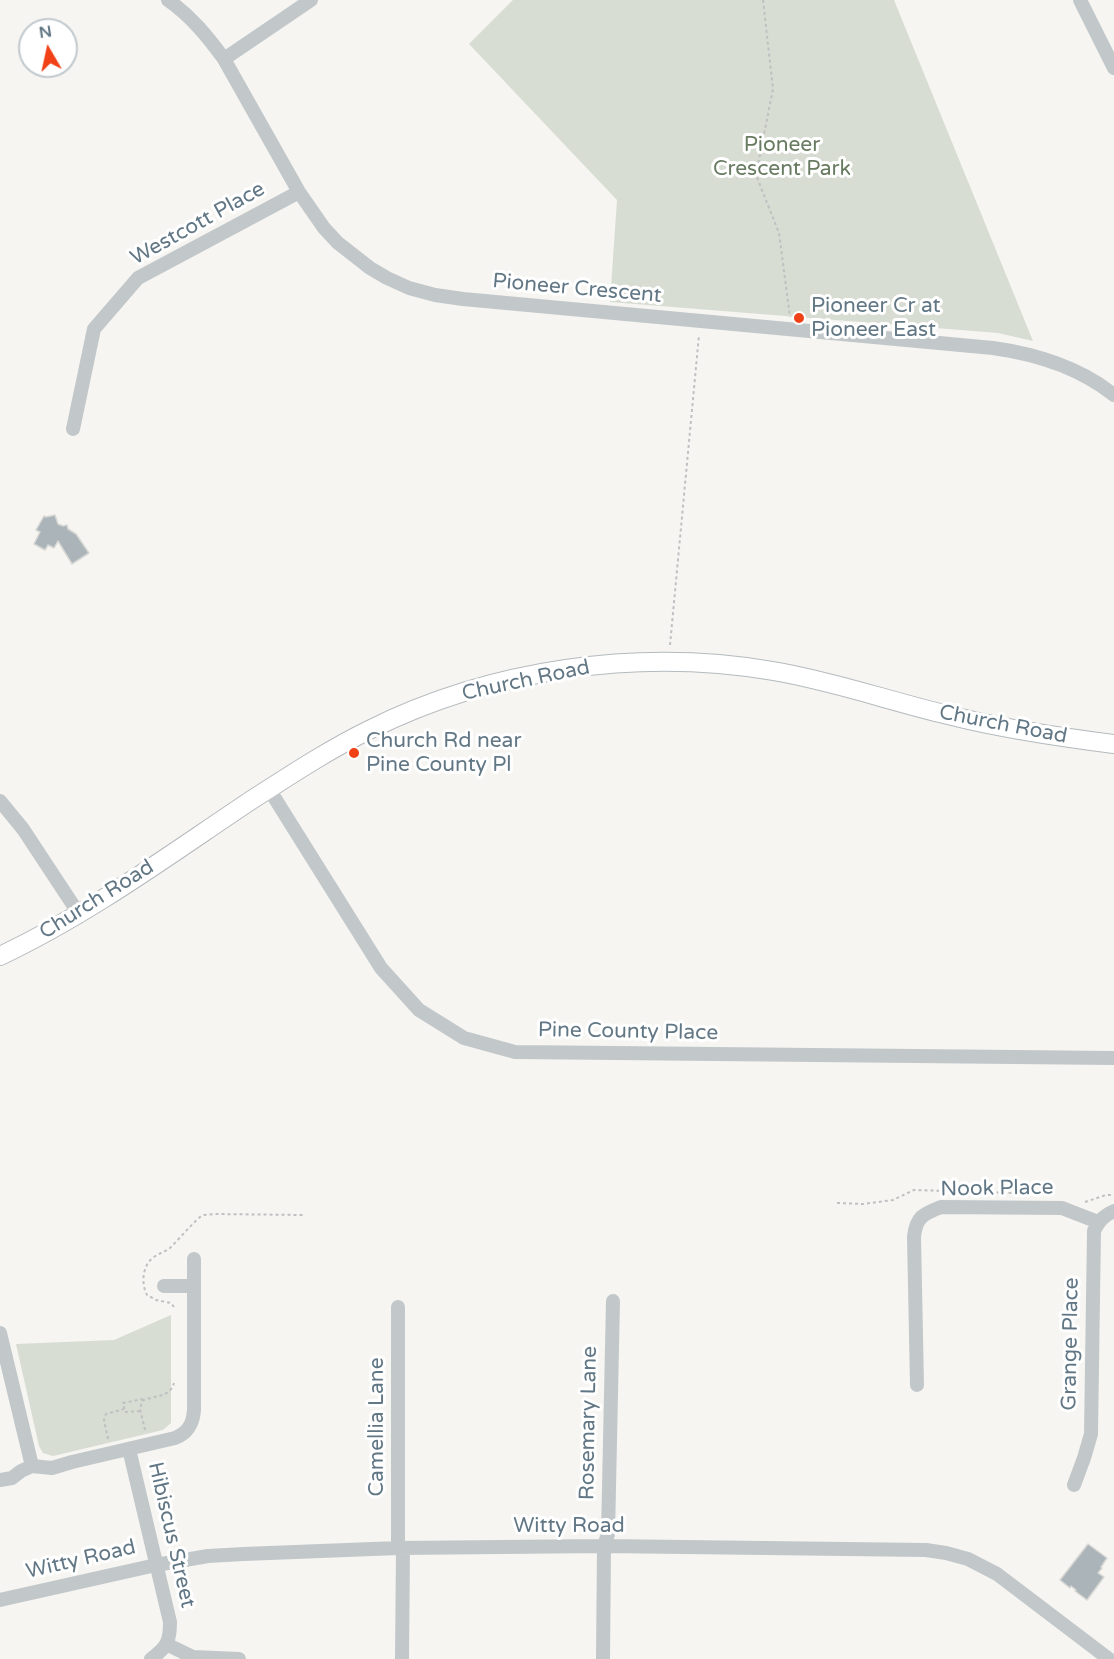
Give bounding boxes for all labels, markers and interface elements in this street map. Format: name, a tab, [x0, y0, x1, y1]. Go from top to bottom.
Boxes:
north arrow	[18, 18, 78, 78]
text: N	[38, 21, 53, 43]
park label: Pioneer Crescent Park	[713, 132, 851, 182]
street label: Westcott Place	[127, 177, 269, 271]
street label: Pioneer Crescent	[491, 269, 663, 309]
place label: Pioneer Cr at Pioneer East	[811, 293, 941, 343]
marker: Pioneer Cr at Pioneer East	[792, 311, 806, 325]
street label: Church Road	[460, 655, 592, 707]
street label: Church Road	[937, 700, 1069, 750]
place label: Church Rd near Pine County Pl	[366, 728, 521, 778]
marker: Church Rd near Pine County Pl	[347, 746, 361, 760]
street label: Church Road	[35, 855, 159, 945]
street label: Pine County Place	[538, 1018, 718, 1046]
street label: Nook Place	[940, 1175, 1054, 1203]
street label: Grange Place	[1057, 1277, 1085, 1411]
street label: Rosemary Lane	[575, 1346, 603, 1500]
street label: Camellia Lane	[364, 1357, 390, 1497]
street label: Hibiscus Street	[142, 1460, 200, 1610]
street label: Witty Road	[513, 1513, 625, 1539]
street label: Witty Road	[24, 1535, 138, 1585]

